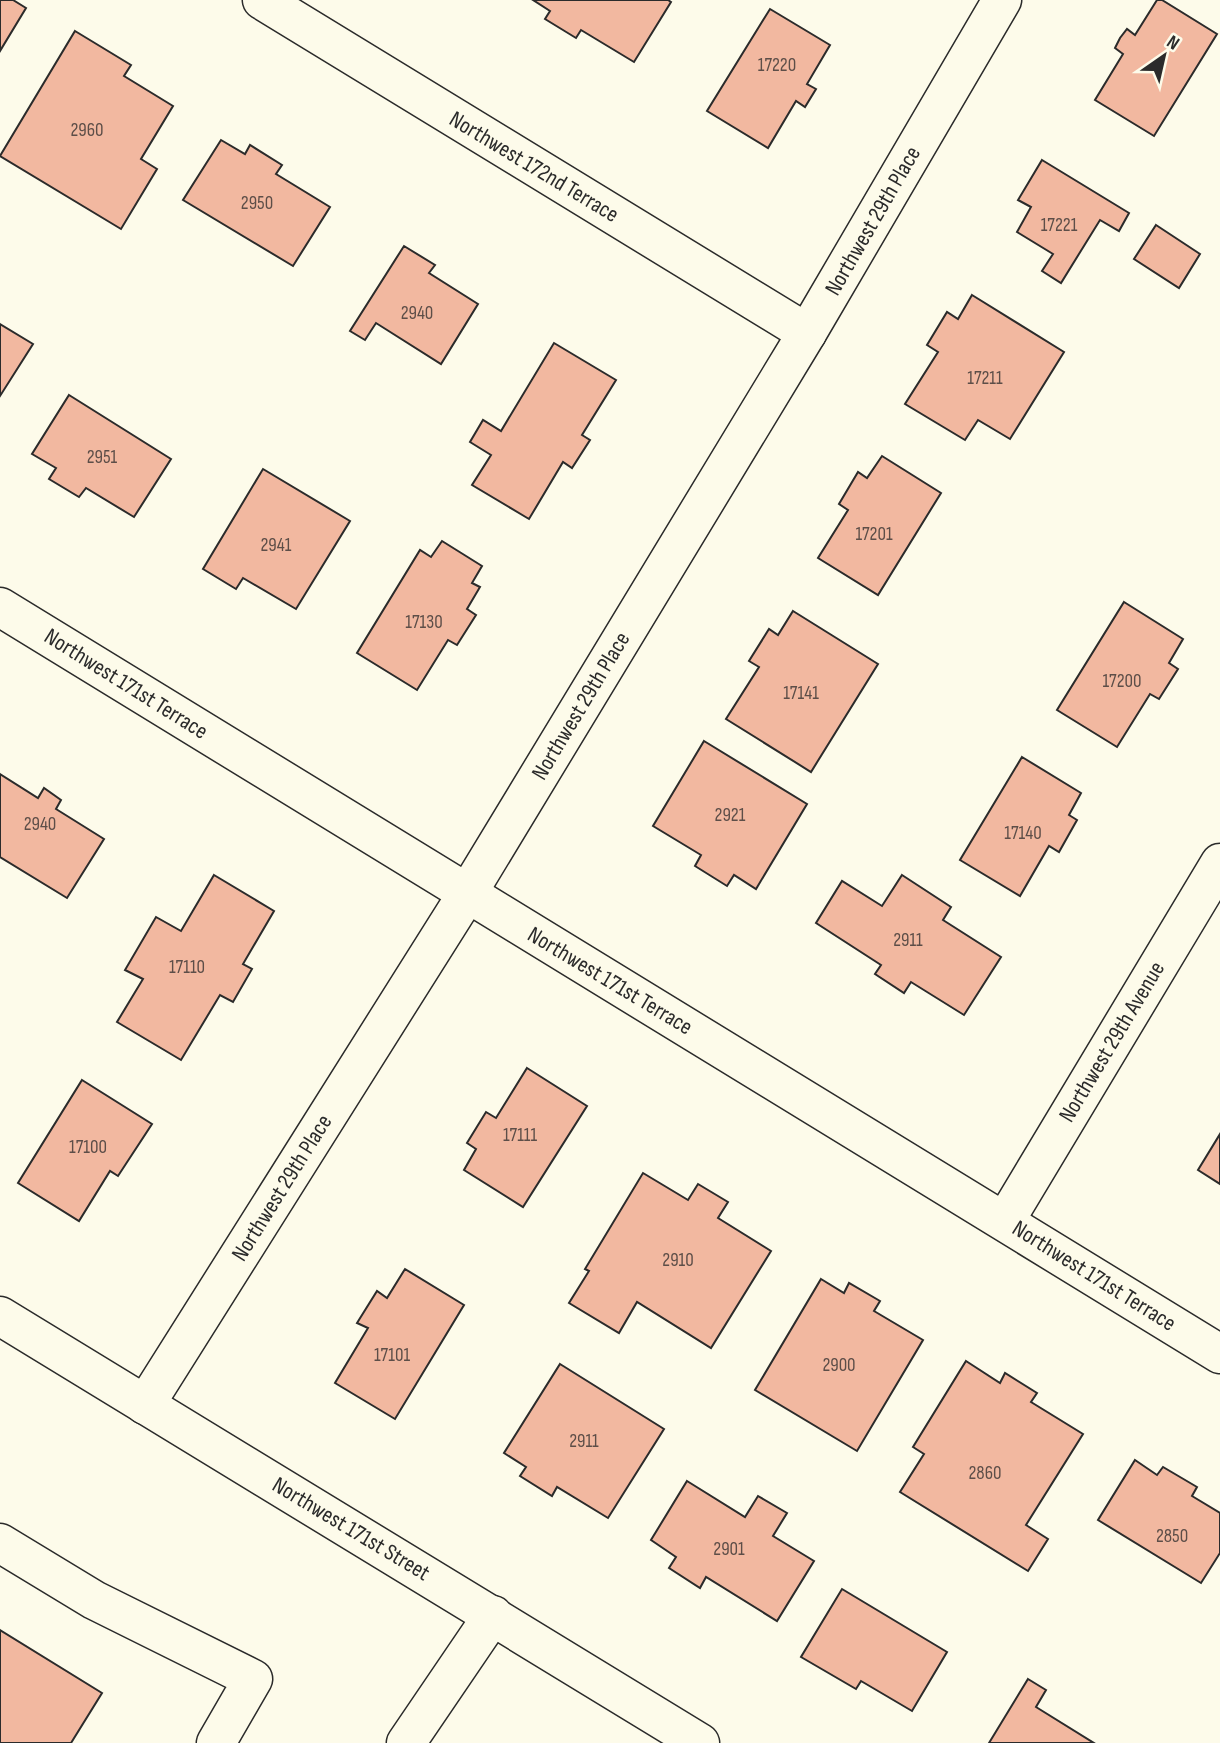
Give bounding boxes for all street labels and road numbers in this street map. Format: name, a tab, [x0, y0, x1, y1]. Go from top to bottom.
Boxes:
street label: Northwest 172nd Terrace	[444, 105, 624, 229]
street label: Northwest 29th Place	[819, 141, 927, 301]
street label: Northwest 171st Terrace	[39, 622, 213, 746]
street label: Northwest 29th Place	[526, 627, 636, 785]
street label: Northwest 171st Terrace	[522, 921, 698, 1041]
street label: Northwest 29th Avenue	[1053, 957, 1171, 1127]
street label: Northwest 29th Place	[226, 1110, 338, 1266]
street label: Northwest 171st Terrace	[1007, 1214, 1181, 1338]
street label: Northwest 171st Street	[267, 1471, 435, 1587]

